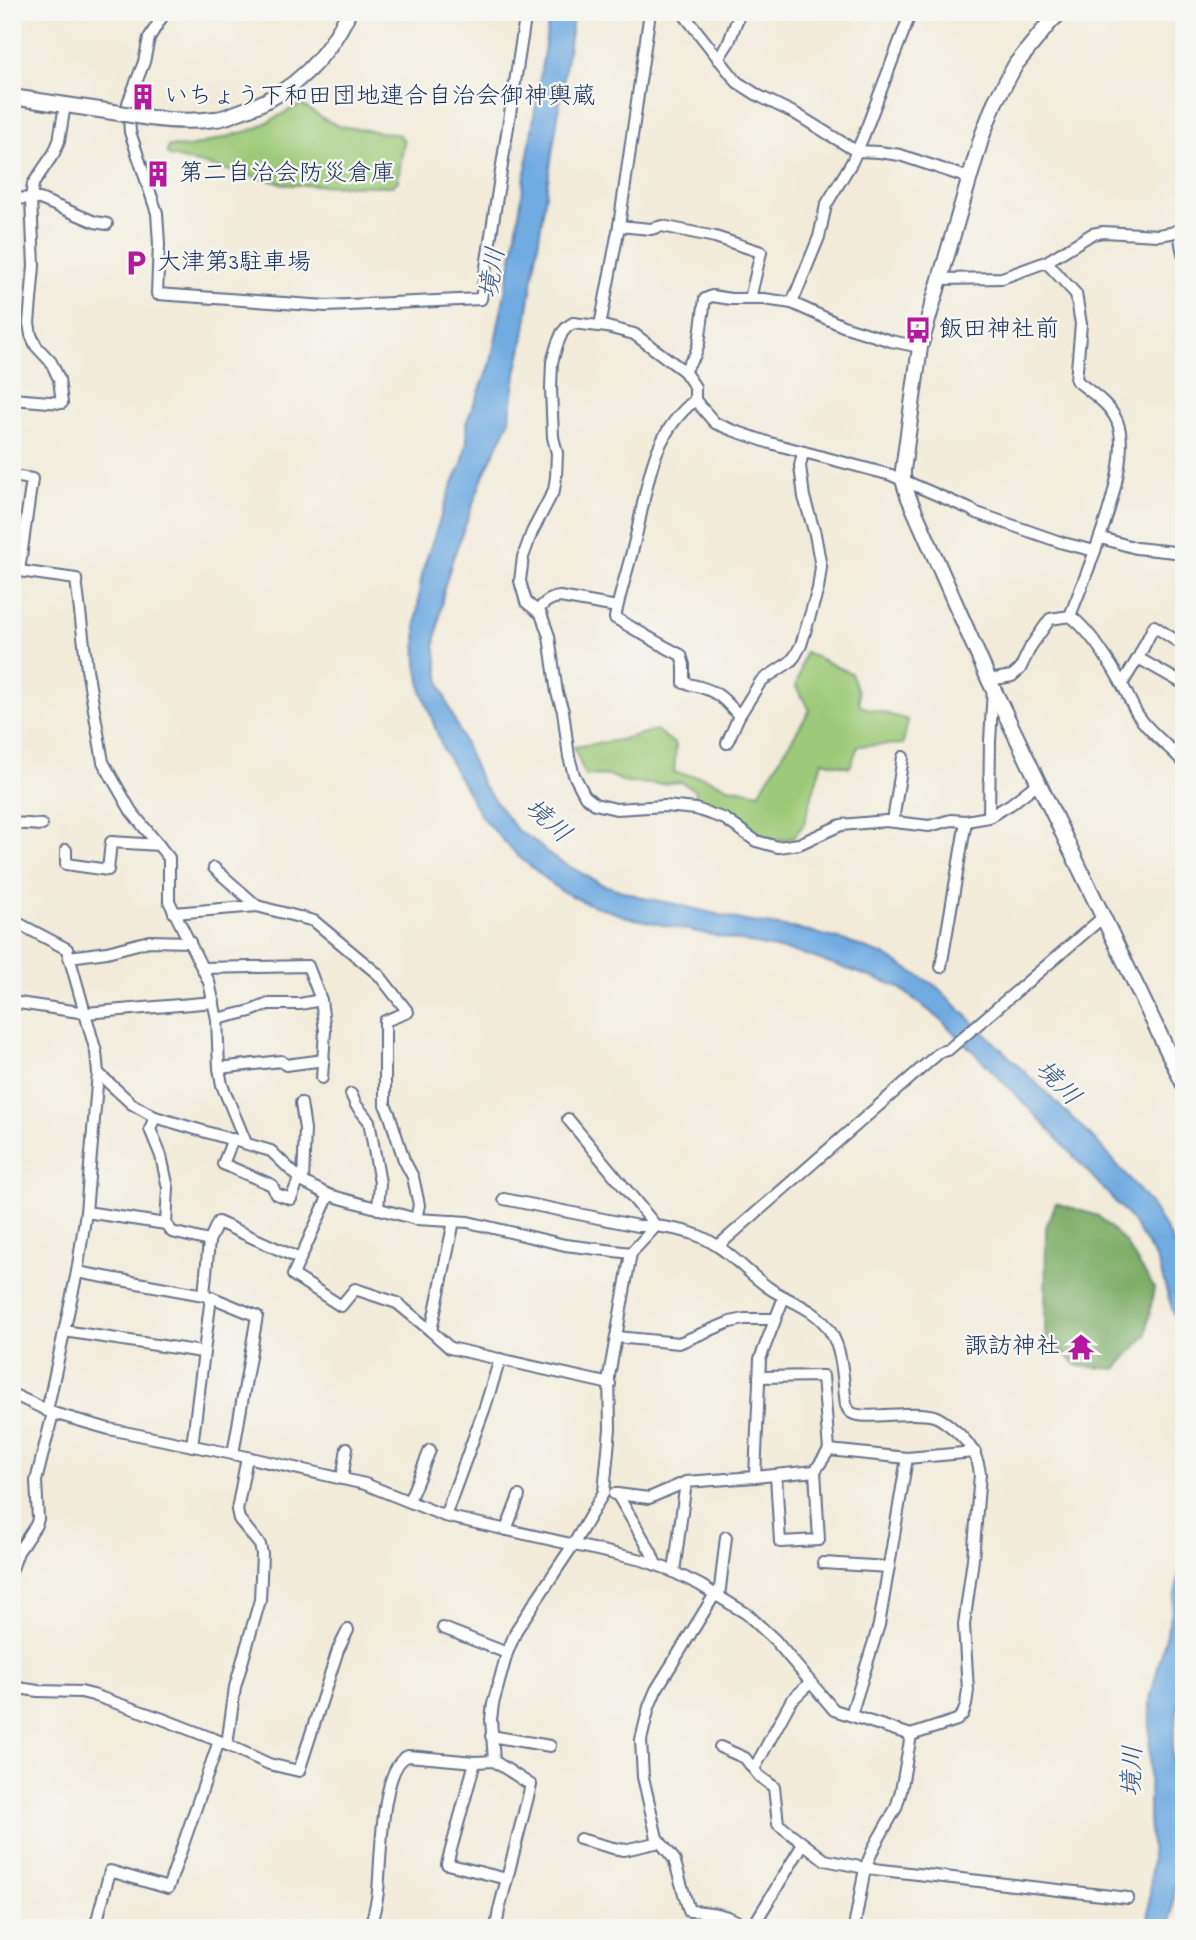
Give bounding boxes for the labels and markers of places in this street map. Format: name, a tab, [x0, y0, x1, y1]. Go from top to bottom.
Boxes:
place label: いちょう下和田団地連合自治会御神輿蔵	[164, 80, 596, 115]
building icon: いちょう下和田団地連合自治会御神輿蔵	[128, 82, 158, 112]
place label: 第二自治会防災倉庫	[179, 157, 395, 192]
building icon: 第二自治会防災倉庫	[143, 159, 173, 189]
place label: 大津第3駐車場	[157, 246, 311, 281]
parking icon: 大津第3駐車場	[121, 248, 151, 278]
place label: 飯田神社前	[939, 313, 1059, 348]
bus stop icon: 飯田神社前	[903, 315, 933, 345]
place label: 諏訪神社	[964, 1330, 1060, 1365]
temple icon: 諏訪神社	[1066, 1332, 1096, 1362]

